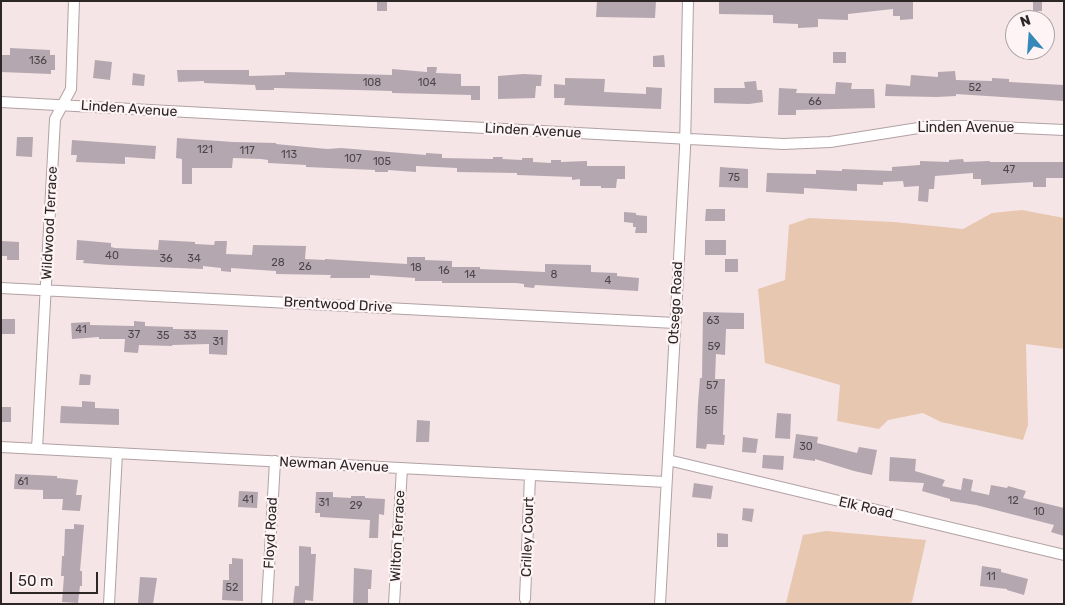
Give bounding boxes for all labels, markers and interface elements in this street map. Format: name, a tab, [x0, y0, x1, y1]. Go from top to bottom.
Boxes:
north arrow	[1005, 10, 1055, 60]
text: N	[1018, 12, 1033, 31]
house number: 136	[29, 54, 47, 68]
house number: 108	[363, 76, 381, 90]
house number: 104	[418, 76, 436, 90]
house number: 52	[969, 81, 981, 95]
house number: 66	[808, 95, 822, 109]
street label: Linden Avenue	[80, 97, 178, 121]
street label: Linden Avenue	[484, 120, 582, 142]
street label: Linden Avenue	[918, 120, 1014, 136]
house number: 121	[197, 143, 213, 157]
house number: 117	[239, 144, 255, 158]
house number: 113	[281, 148, 297, 162]
house number: 107	[344, 152, 362, 166]
house number: 105	[373, 155, 391, 169]
house number: 47	[1003, 163, 1015, 177]
street label: Wildwood Terrace	[39, 166, 61, 280]
house number: 75	[728, 171, 740, 185]
house number: 40	[105, 249, 119, 263]
house number: 36	[159, 252, 173, 266]
house number: 34	[187, 252, 201, 266]
house number: 28	[271, 256, 285, 270]
house number: 26	[298, 260, 312, 274]
house number: 18	[410, 261, 422, 275]
street label: Otsego Road	[665, 261, 687, 345]
house number: 16	[438, 264, 450, 278]
house number: 14	[464, 268, 476, 282]
house number: 8	[551, 268, 557, 282]
house number: 4	[605, 274, 611, 288]
street label: Brentwood Drive	[283, 294, 393, 316]
house number: 63	[706, 314, 720, 328]
house number: 41	[75, 323, 87, 337]
house number: 37	[128, 328, 140, 342]
house number: 35	[156, 329, 170, 343]
house number: 33	[183, 329, 197, 343]
house number: 31	[212, 335, 224, 349]
house number: 59	[707, 340, 721, 354]
house number: 57	[706, 379, 718, 393]
house number: 55	[704, 404, 718, 418]
house number: 30	[799, 440, 813, 454]
street label: Newman Avenue	[279, 454, 389, 476]
house number: 61	[17, 475, 29, 489]
street label: Wilton Terrace	[387, 490, 409, 582]
house number: 41	[242, 493, 254, 507]
street label: Elk Road	[837, 494, 895, 522]
house number: 12	[1007, 494, 1019, 508]
house number: 31	[318, 496, 330, 510]
street label: Floyd Road	[261, 497, 281, 569]
street label: Crilley Court	[518, 497, 538, 577]
house number: 29	[350, 499, 362, 513]
house number: 10	[1033, 505, 1045, 519]
scale bar	[12, 562, 100, 594]
house number: 11	[986, 570, 996, 584]
text: 50 m	[18, 572, 53, 590]
house number: 52	[226, 581, 238, 595]

